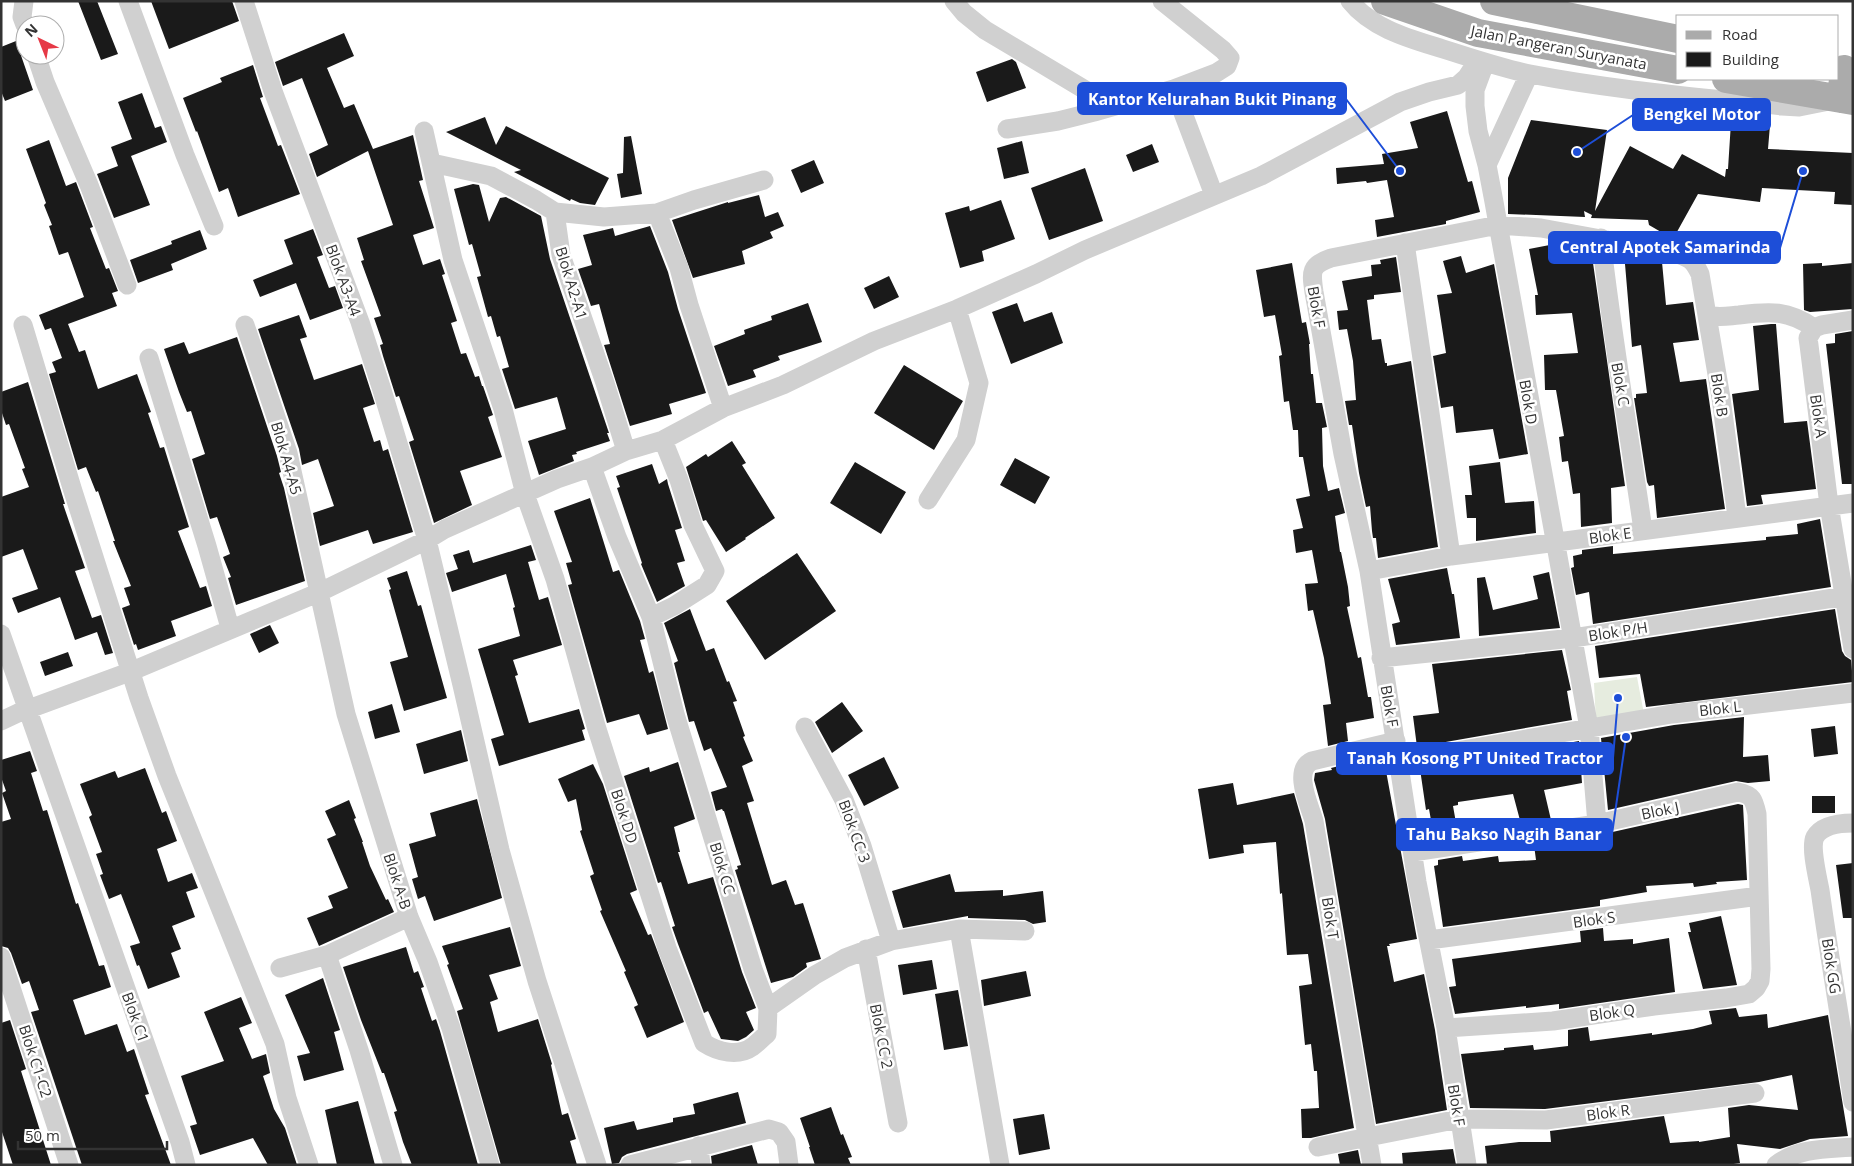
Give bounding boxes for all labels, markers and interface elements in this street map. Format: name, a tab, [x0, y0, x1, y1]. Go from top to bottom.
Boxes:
north arrow	[15, 15, 65, 65]
legend	[1676, 15, 1839, 80]
text: N	[20, 19, 41, 41]
street label: Jalan Pangeran Suryanata	[1467, 20, 1649, 74]
text: Road	[1722, 24, 1758, 44]
text: Building	[1722, 49, 1779, 69]
callout: Kantor Kelurahan Bukit Pinang	[1078, 83, 1346, 114]
text: Kantor Kelurahan Bukit Pinang	[1088, 88, 1336, 110]
callout: Bengkel Motor	[1633, 99, 1770, 130]
text: Bengkel Motor	[1643, 103, 1761, 125]
callout: Central Apotek Samarinda	[1549, 232, 1780, 263]
text: Central Apotek Samarinda	[1560, 236, 1770, 258]
street label: Blok A3-A4	[322, 241, 366, 319]
street label: Blok A2-A1	[551, 244, 593, 322]
street label: Blok F	[1304, 285, 1331, 330]
street label: Blok C	[1607, 361, 1635, 407]
street label: Blok B	[1707, 372, 1733, 418]
street label: Blok D	[1515, 378, 1543, 426]
street label: Blok A	[1806, 393, 1832, 440]
street label: Blok A4-A5	[267, 419, 307, 497]
street label: Blok E	[1588, 522, 1632, 548]
street label: Blok P/H	[1587, 616, 1649, 646]
street label: Blok F	[1377, 684, 1404, 729]
street label: Blok L	[1698, 696, 1742, 720]
callout: Tanah Kosong PT United Tractor	[1337, 743, 1613, 774]
text: Tanah Kosong PT United Tractor	[1347, 747, 1603, 769]
street label: Blok DD	[607, 786, 643, 846]
street label: Blok J	[1639, 796, 1681, 824]
street label: Blok CC 3	[834, 797, 876, 865]
callout: Tahu Bakso Nagih Banar	[1397, 819, 1612, 850]
text: Tahu Bakso Nagih Banar	[1406, 823, 1602, 845]
street label: Blok CC	[706, 840, 740, 896]
street label: Blok A-B	[379, 850, 417, 912]
street label: Blok T	[1318, 895, 1344, 941]
street label: Blok S	[1572, 906, 1616, 932]
street label: Blok GG	[1818, 937, 1846, 995]
street label: Blok C1	[118, 989, 154, 1045]
street label: Blok Q	[1588, 999, 1636, 1025]
street label: Blok CC 2	[866, 1002, 898, 1070]
street label: Blok C1-C2	[15, 1022, 57, 1100]
street label: Blok F	[1444, 1083, 1470, 1128]
street label: Blok R	[1585, 1099, 1632, 1125]
scale bar	[18, 1118, 166, 1150]
text: 50 m	[25, 1125, 60, 1145]

